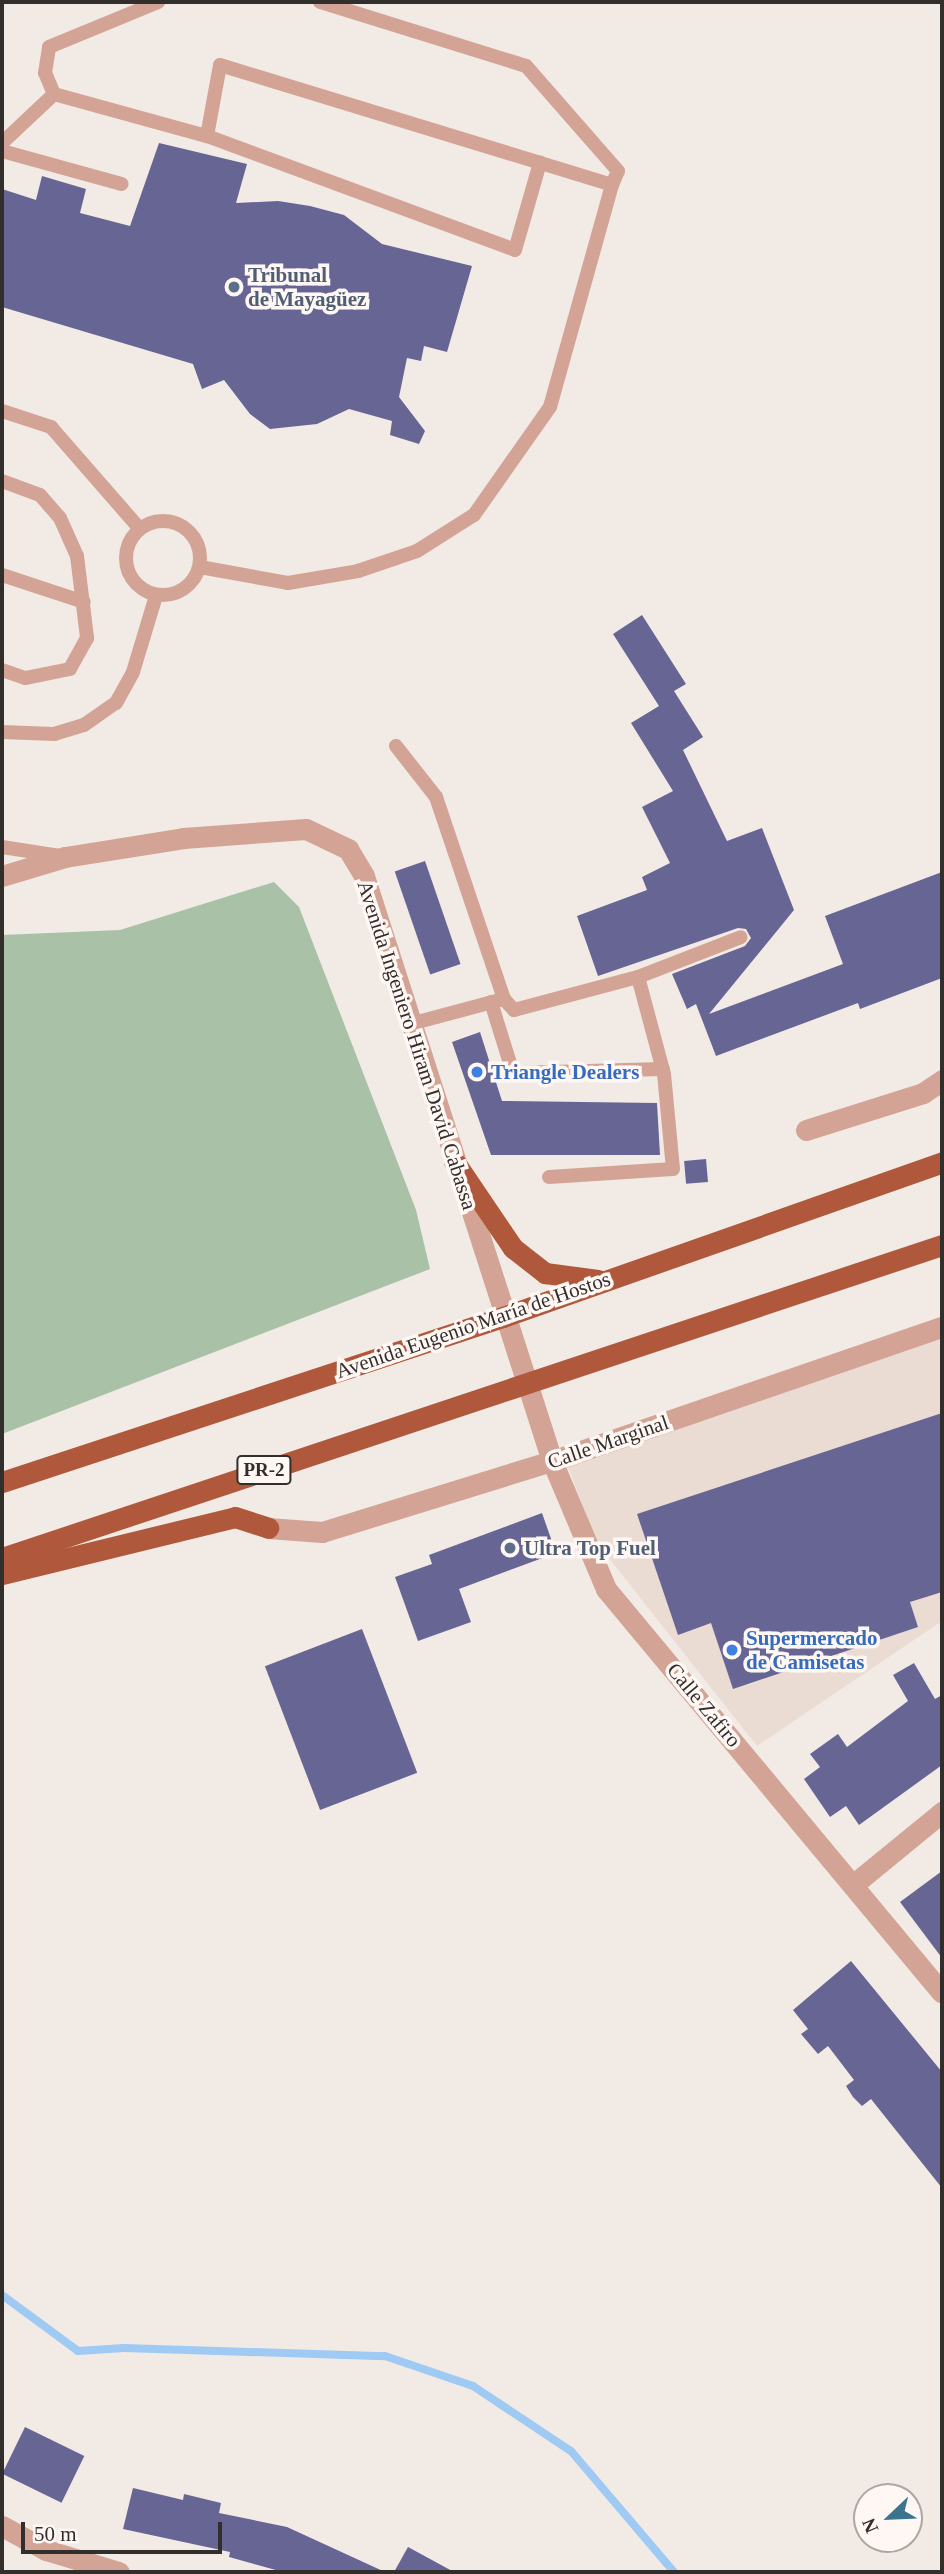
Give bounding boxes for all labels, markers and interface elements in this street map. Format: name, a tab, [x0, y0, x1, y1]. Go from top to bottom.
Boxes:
place label: Tribunal de Mayagüez	[248, 262, 366, 312]
marker: Tribunal de Mayagüez	[226, 279, 242, 295]
street label: Avenida Ingeniero Hiram David Cabassa	[352, 877, 482, 1213]
place label: Triangle Dealers	[491, 1059, 639, 1085]
marker: Triangle Dealers	[469, 1064, 485, 1080]
street label: Avenida Eugenio María de Hostos	[332, 1266, 614, 1384]
street label: Calle Marginal	[544, 1410, 672, 1474]
road number: PR-2	[236, 1454, 292, 1486]
place label: Ultra Top Fuel	[524, 1535, 656, 1561]
marker: Ultra Top Fuel	[502, 1540, 518, 1556]
place label: Supermercado de Camisetas	[746, 1625, 877, 1675]
marker: Supermercado de Camisetas	[724, 1642, 740, 1658]
street label: Calle Zafiro	[662, 1658, 746, 1752]
north arrow	[853, 2483, 923, 2553]
scale bar	[24, 2508, 226, 2552]
text: N	[858, 2515, 882, 2536]
text: 50 m	[34, 2522, 77, 2546]

